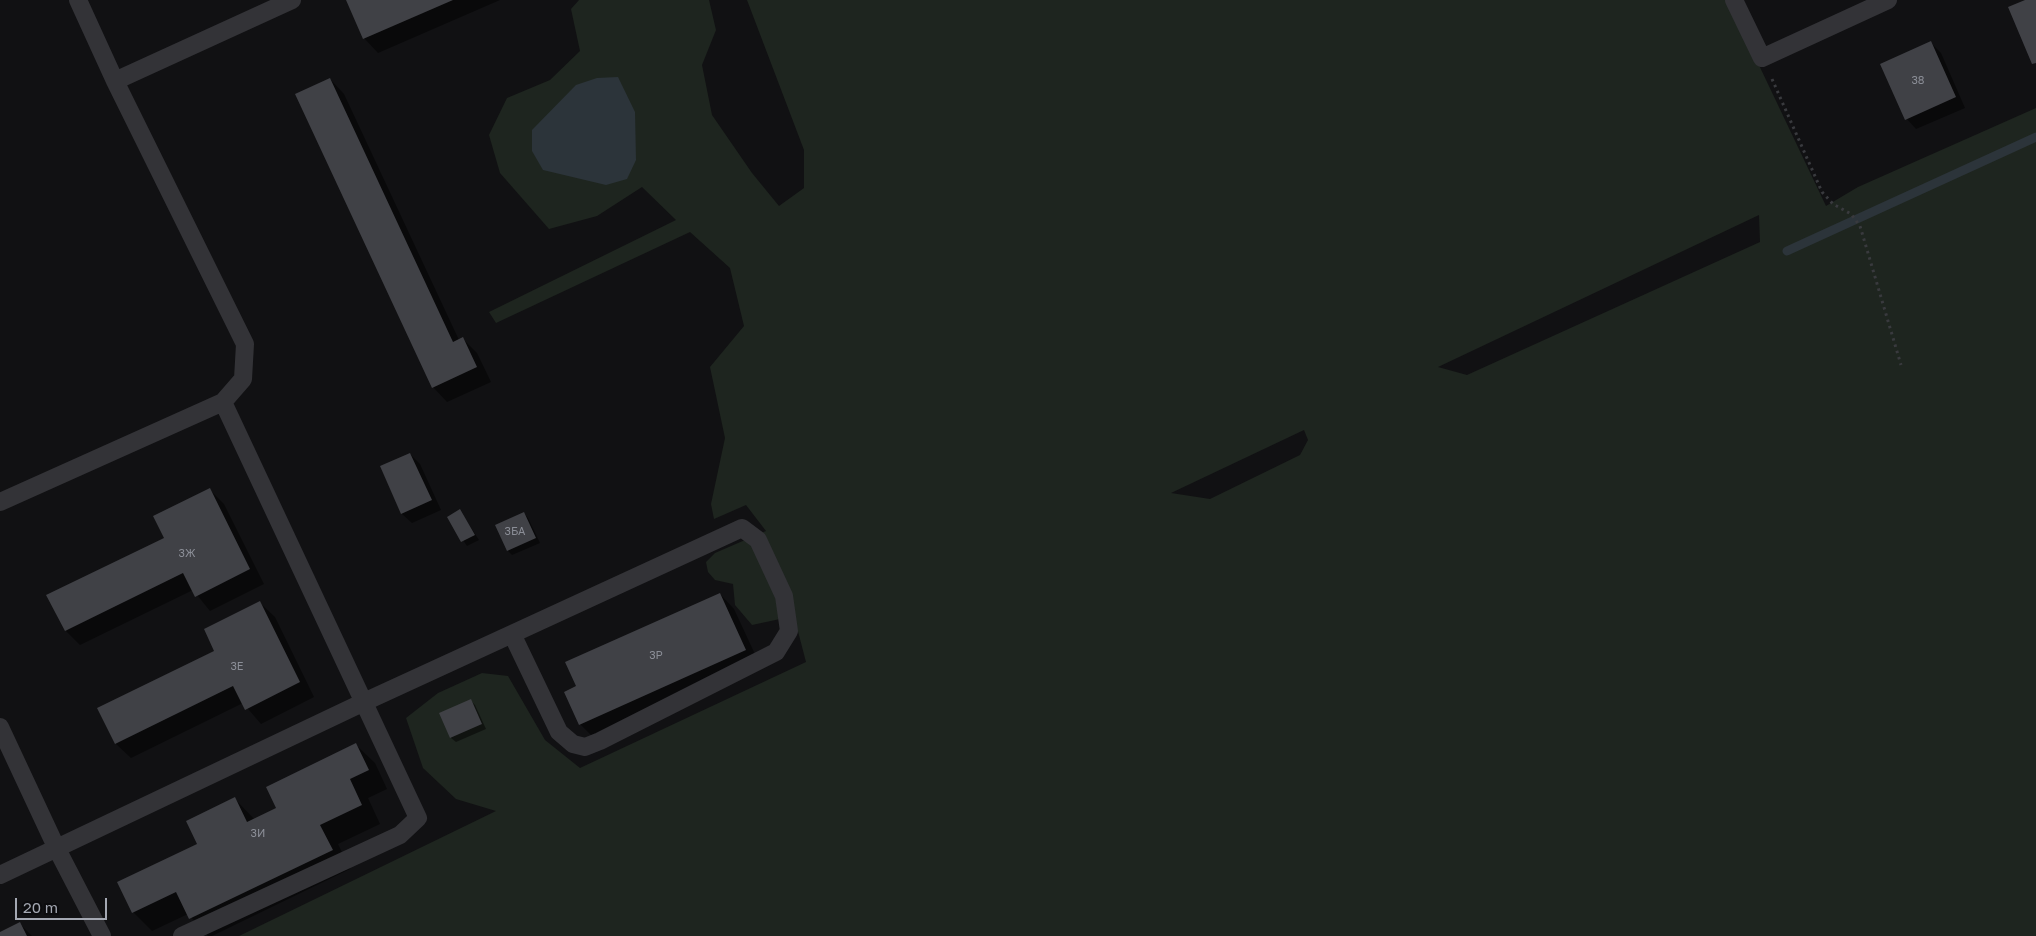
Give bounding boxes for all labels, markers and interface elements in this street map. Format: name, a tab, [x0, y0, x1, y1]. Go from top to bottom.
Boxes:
house number: 38	[1911, 74, 1925, 88]
house number: 3БА	[505, 525, 525, 539]
house number: 3Ж	[179, 547, 195, 561]
house number: 3Р	[649, 649, 663, 663]
house number: 3Е	[230, 660, 244, 674]
house number: 3И	[251, 827, 265, 841]
scale bar	[18, 888, 110, 920]
text: 20 m	[23, 898, 58, 916]

